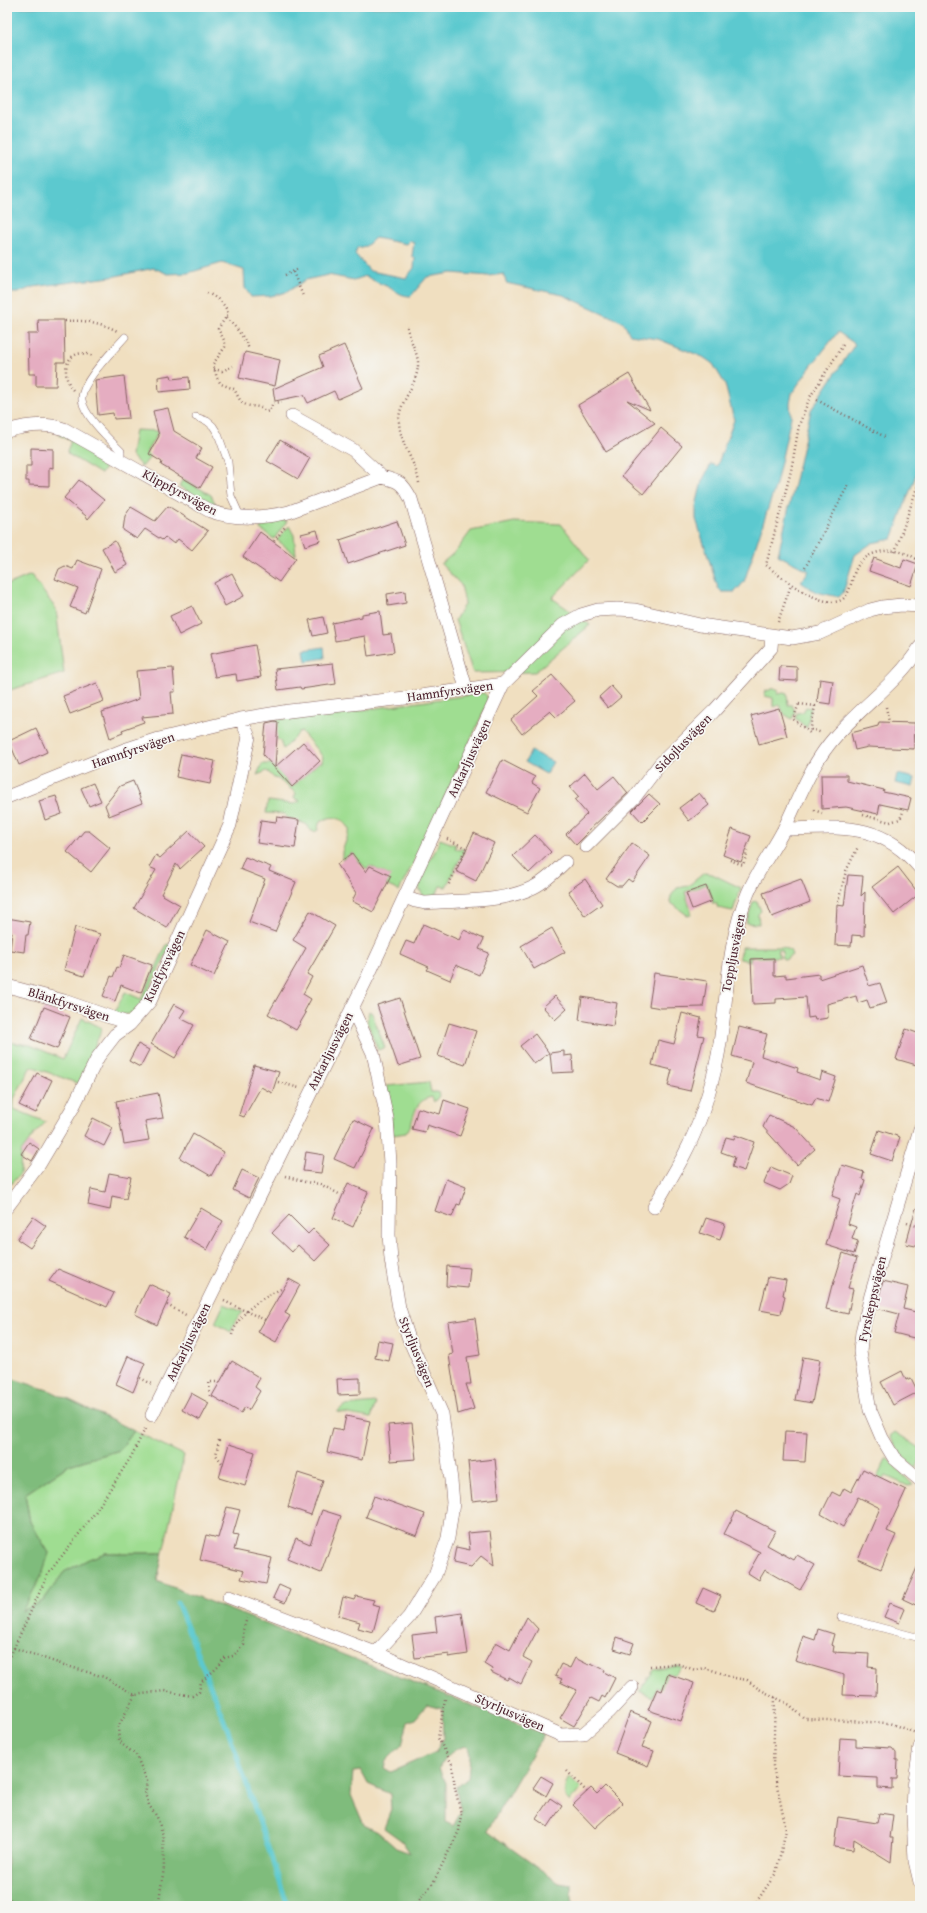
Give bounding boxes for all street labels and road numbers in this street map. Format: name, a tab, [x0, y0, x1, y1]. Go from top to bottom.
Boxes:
street label: Klippfyrsvägen	[139, 464, 222, 520]
street label: Hamnfyrsvägen	[406, 675, 495, 706]
street label: Sidojlusvägen	[650, 709, 717, 777]
street label: Ankarljusvägen	[442, 715, 496, 801]
street label: Hamnfyrsvägen	[89, 727, 178, 773]
street label: Toppljusvägen	[716, 912, 750, 994]
street label: Kustfyrsvägen	[138, 926, 190, 1005]
street label: Blänkfyrsvägen	[26, 982, 113, 1026]
street label: Ankarljusvägen	[302, 1008, 358, 1093]
street label: Fyrskeppsvägen	[853, 1254, 891, 1344]
street label: Ankarljusvägen	[161, 1299, 216, 1384]
street label: Styrljusvägen	[394, 1314, 440, 1391]
street label: Styrljusvägen	[472, 1688, 549, 1736]

